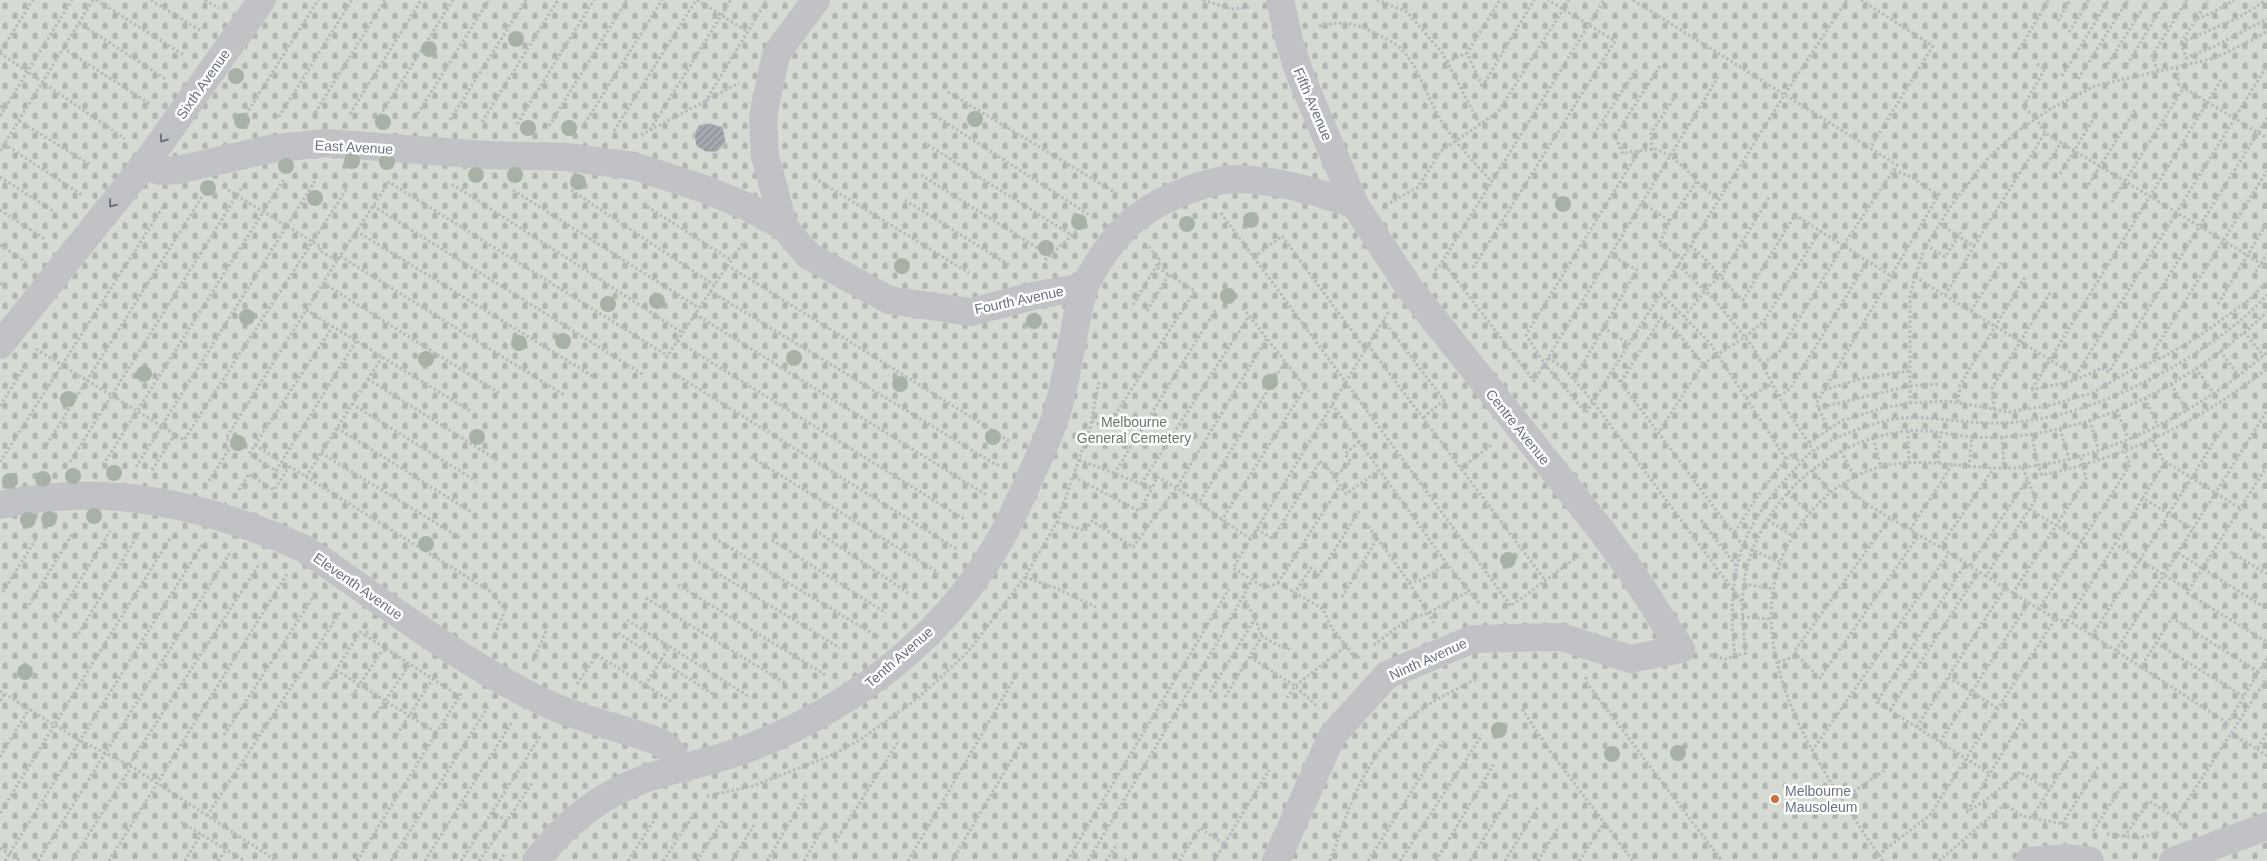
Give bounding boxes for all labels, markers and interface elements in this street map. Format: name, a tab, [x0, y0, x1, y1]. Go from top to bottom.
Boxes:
street label: Sixth Avenue	[173, 46, 233, 122]
street label: Fifth Avenue	[1290, 65, 1336, 143]
one-way arrow	[160, 134, 169, 143]
street label: East Avenue	[314, 137, 394, 157]
one-way arrow	[108, 199, 117, 208]
street label: Fourth Avenue	[973, 283, 1065, 317]
street label: Centre Avenue	[1483, 386, 1553, 468]
park label: Melbourne General Cemetery	[1077, 414, 1191, 446]
street label: Eleventh Avenue	[310, 549, 406, 623]
street label: Tenth Avenue	[862, 623, 936, 691]
street label: Ninth Avenue	[1387, 635, 1469, 683]
place label: Melbourne Mausoleum	[1785, 783, 1857, 815]
marker: Melbourne Mausoleum	[1769, 793, 1781, 805]

